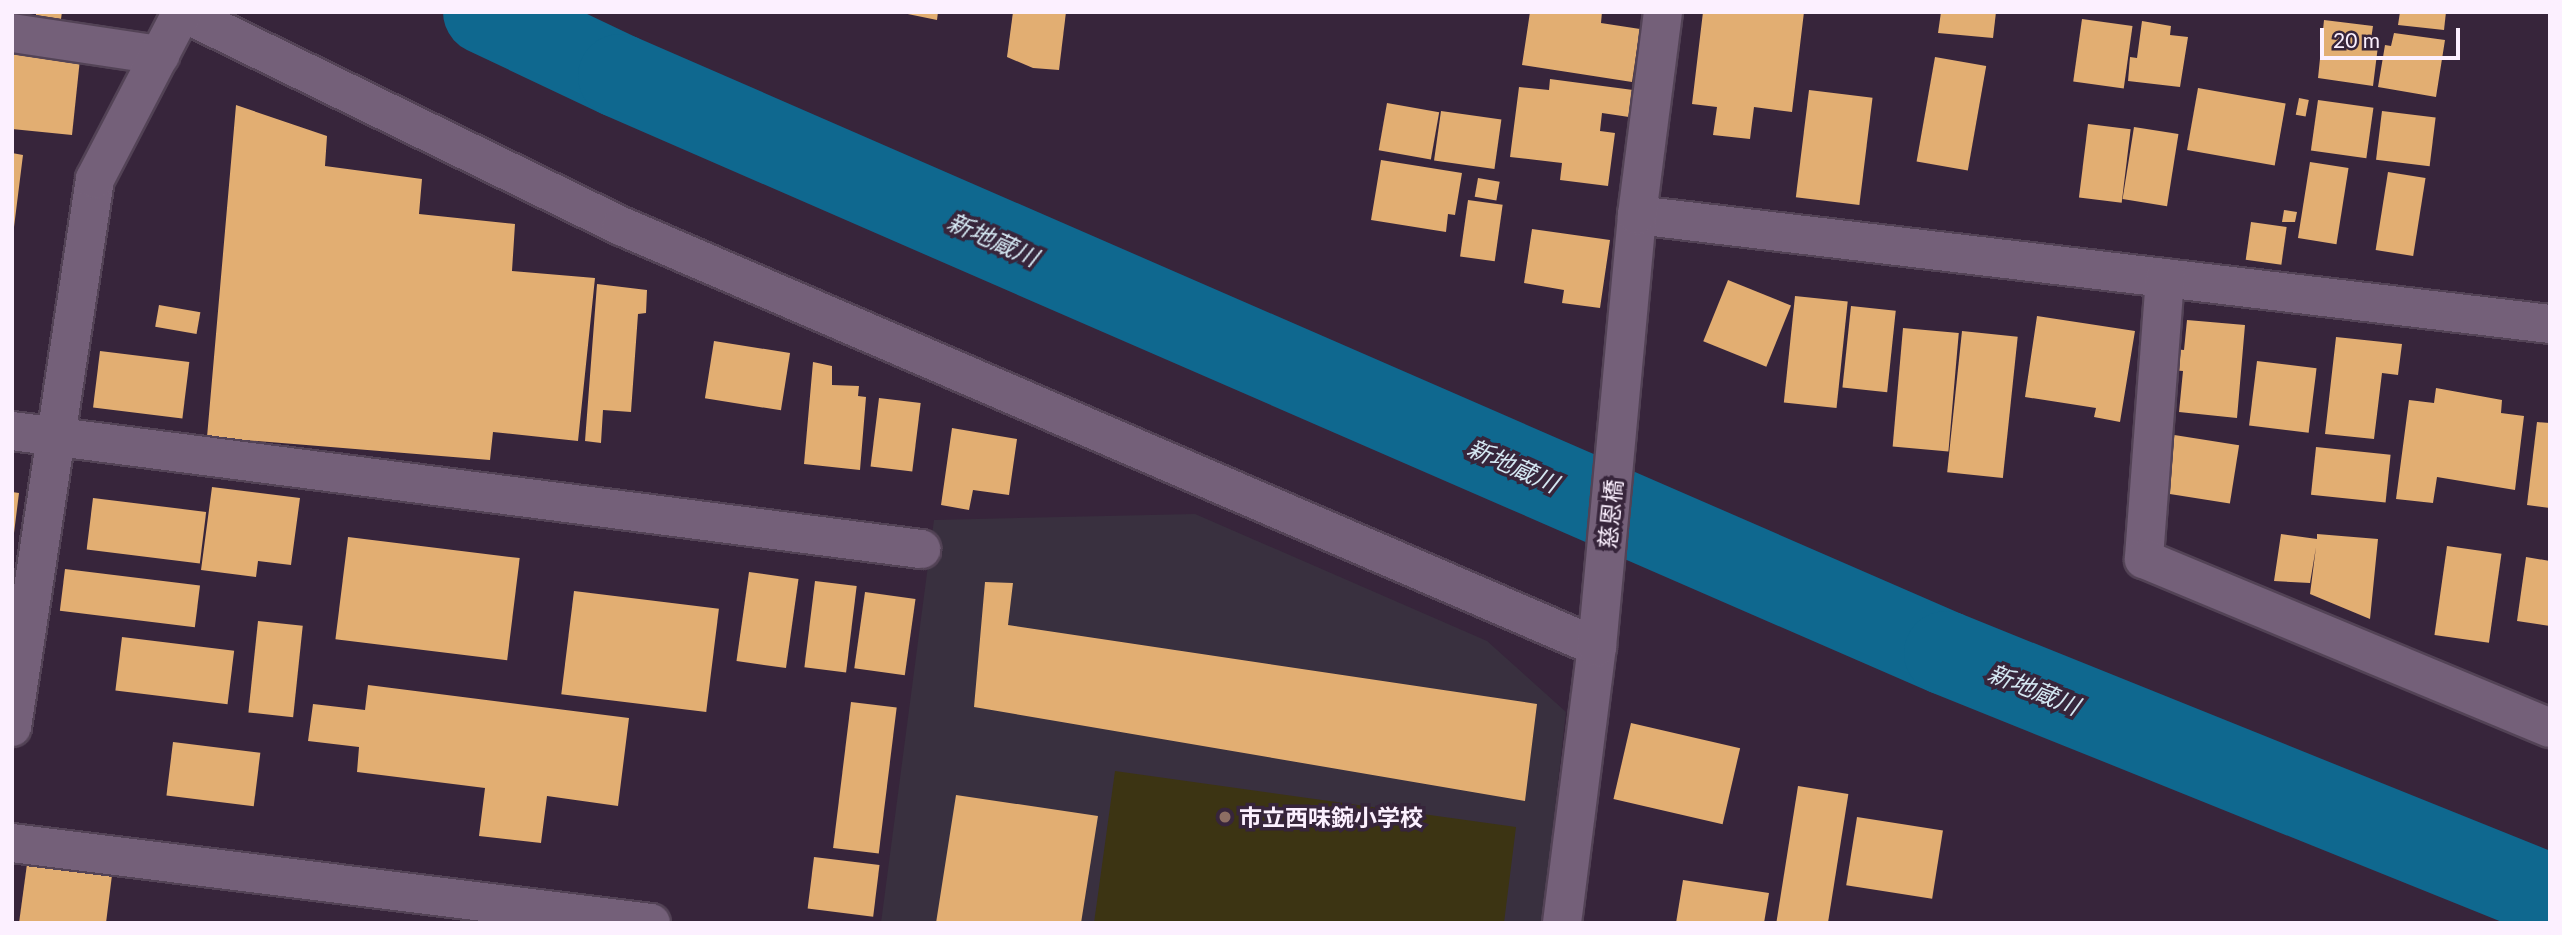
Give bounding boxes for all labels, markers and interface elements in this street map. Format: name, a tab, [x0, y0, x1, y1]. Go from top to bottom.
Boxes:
scale bar	[2324, 14, 2464, 58]
text: 20 m	[2333, 27, 2380, 52]
water label: 新地蔵川	[943, 206, 1043, 272]
water label: 新地蔵川	[1463, 432, 1563, 498]
street label: 慈恩橋	[1593, 478, 1627, 550]
water label: 新地蔵川	[1984, 658, 2084, 720]
place label: 市立西味鋺小学校	[1239, 803, 1423, 831]
marker: 市立西味鋺小学校	[1217, 809, 1233, 825]

